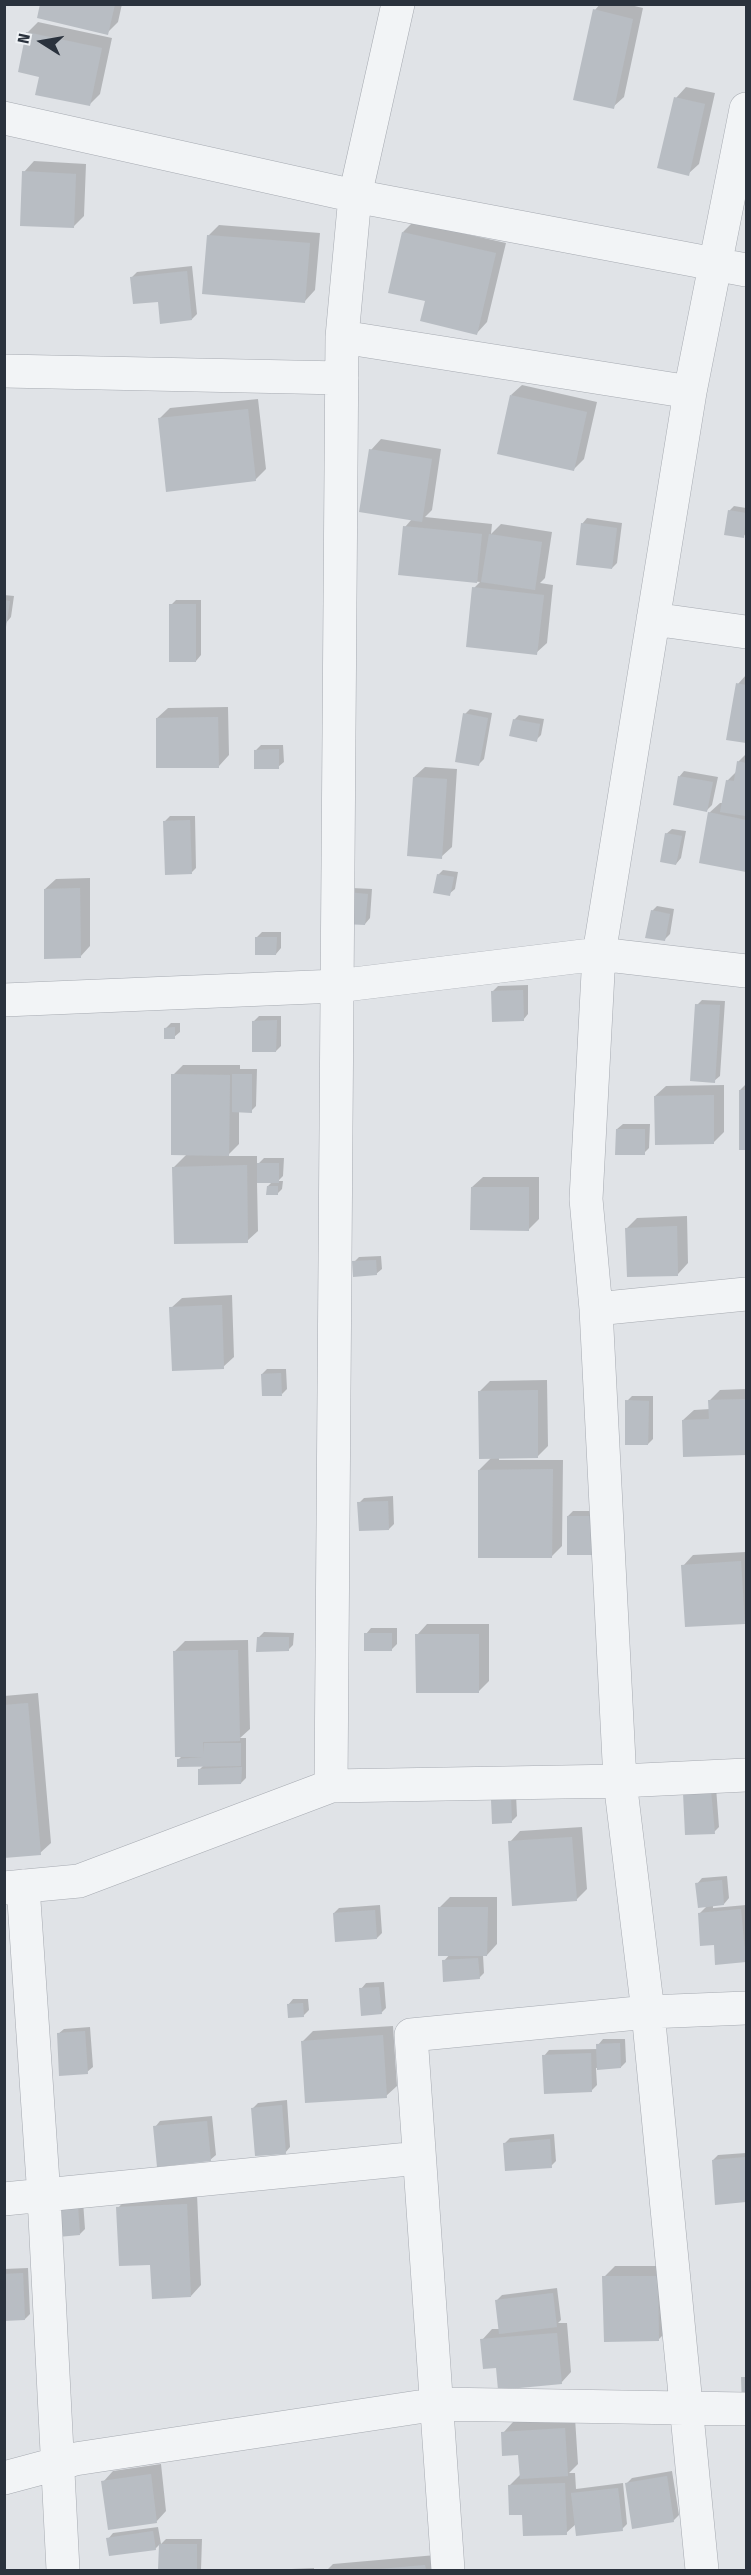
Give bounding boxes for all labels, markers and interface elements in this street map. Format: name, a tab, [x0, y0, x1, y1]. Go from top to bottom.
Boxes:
north arrow	[12, 12, 72, 72]
text: N	[14, 32, 34, 45]

